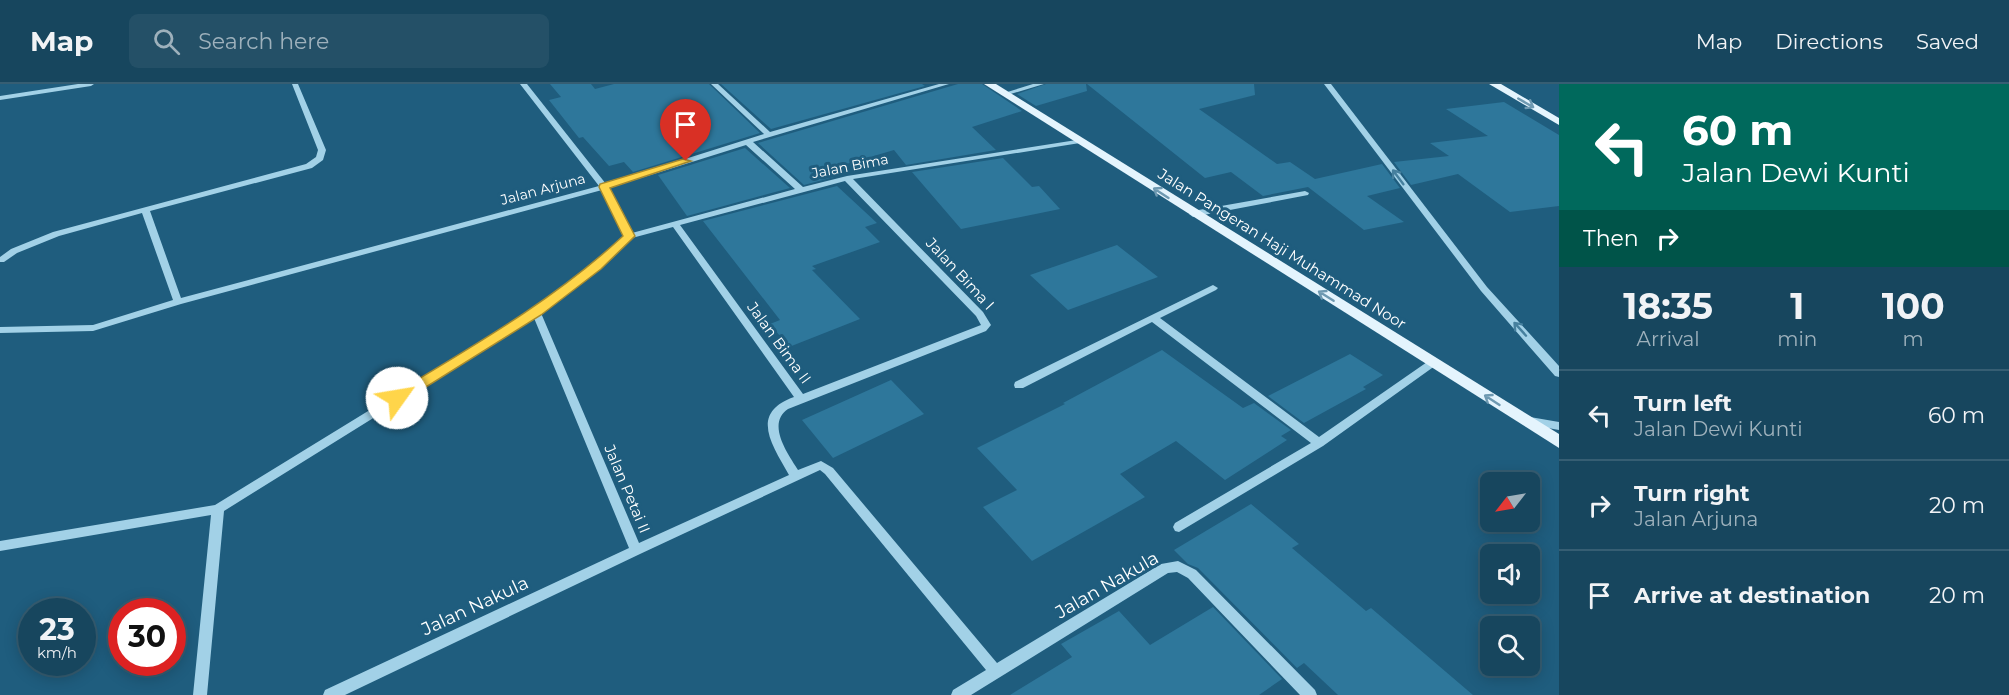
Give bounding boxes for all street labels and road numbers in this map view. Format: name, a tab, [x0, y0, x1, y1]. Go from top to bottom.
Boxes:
street label: Jalan Bima	[809, 150, 890, 182]
street label: Jalan Pangeran Haji Muhammad Noor	[1154, 163, 1410, 333]
street label: Jalan Arjuna	[498, 169, 587, 209]
street label: Jalan Bima I	[921, 233, 999, 314]
street label: Jalan Bima II	[743, 297, 815, 387]
street label: Jalan Petai II	[600, 441, 655, 536]
street label: Jalan Nakula	[1051, 547, 1162, 624]
street label: Jalan Nakula	[417, 572, 532, 641]

